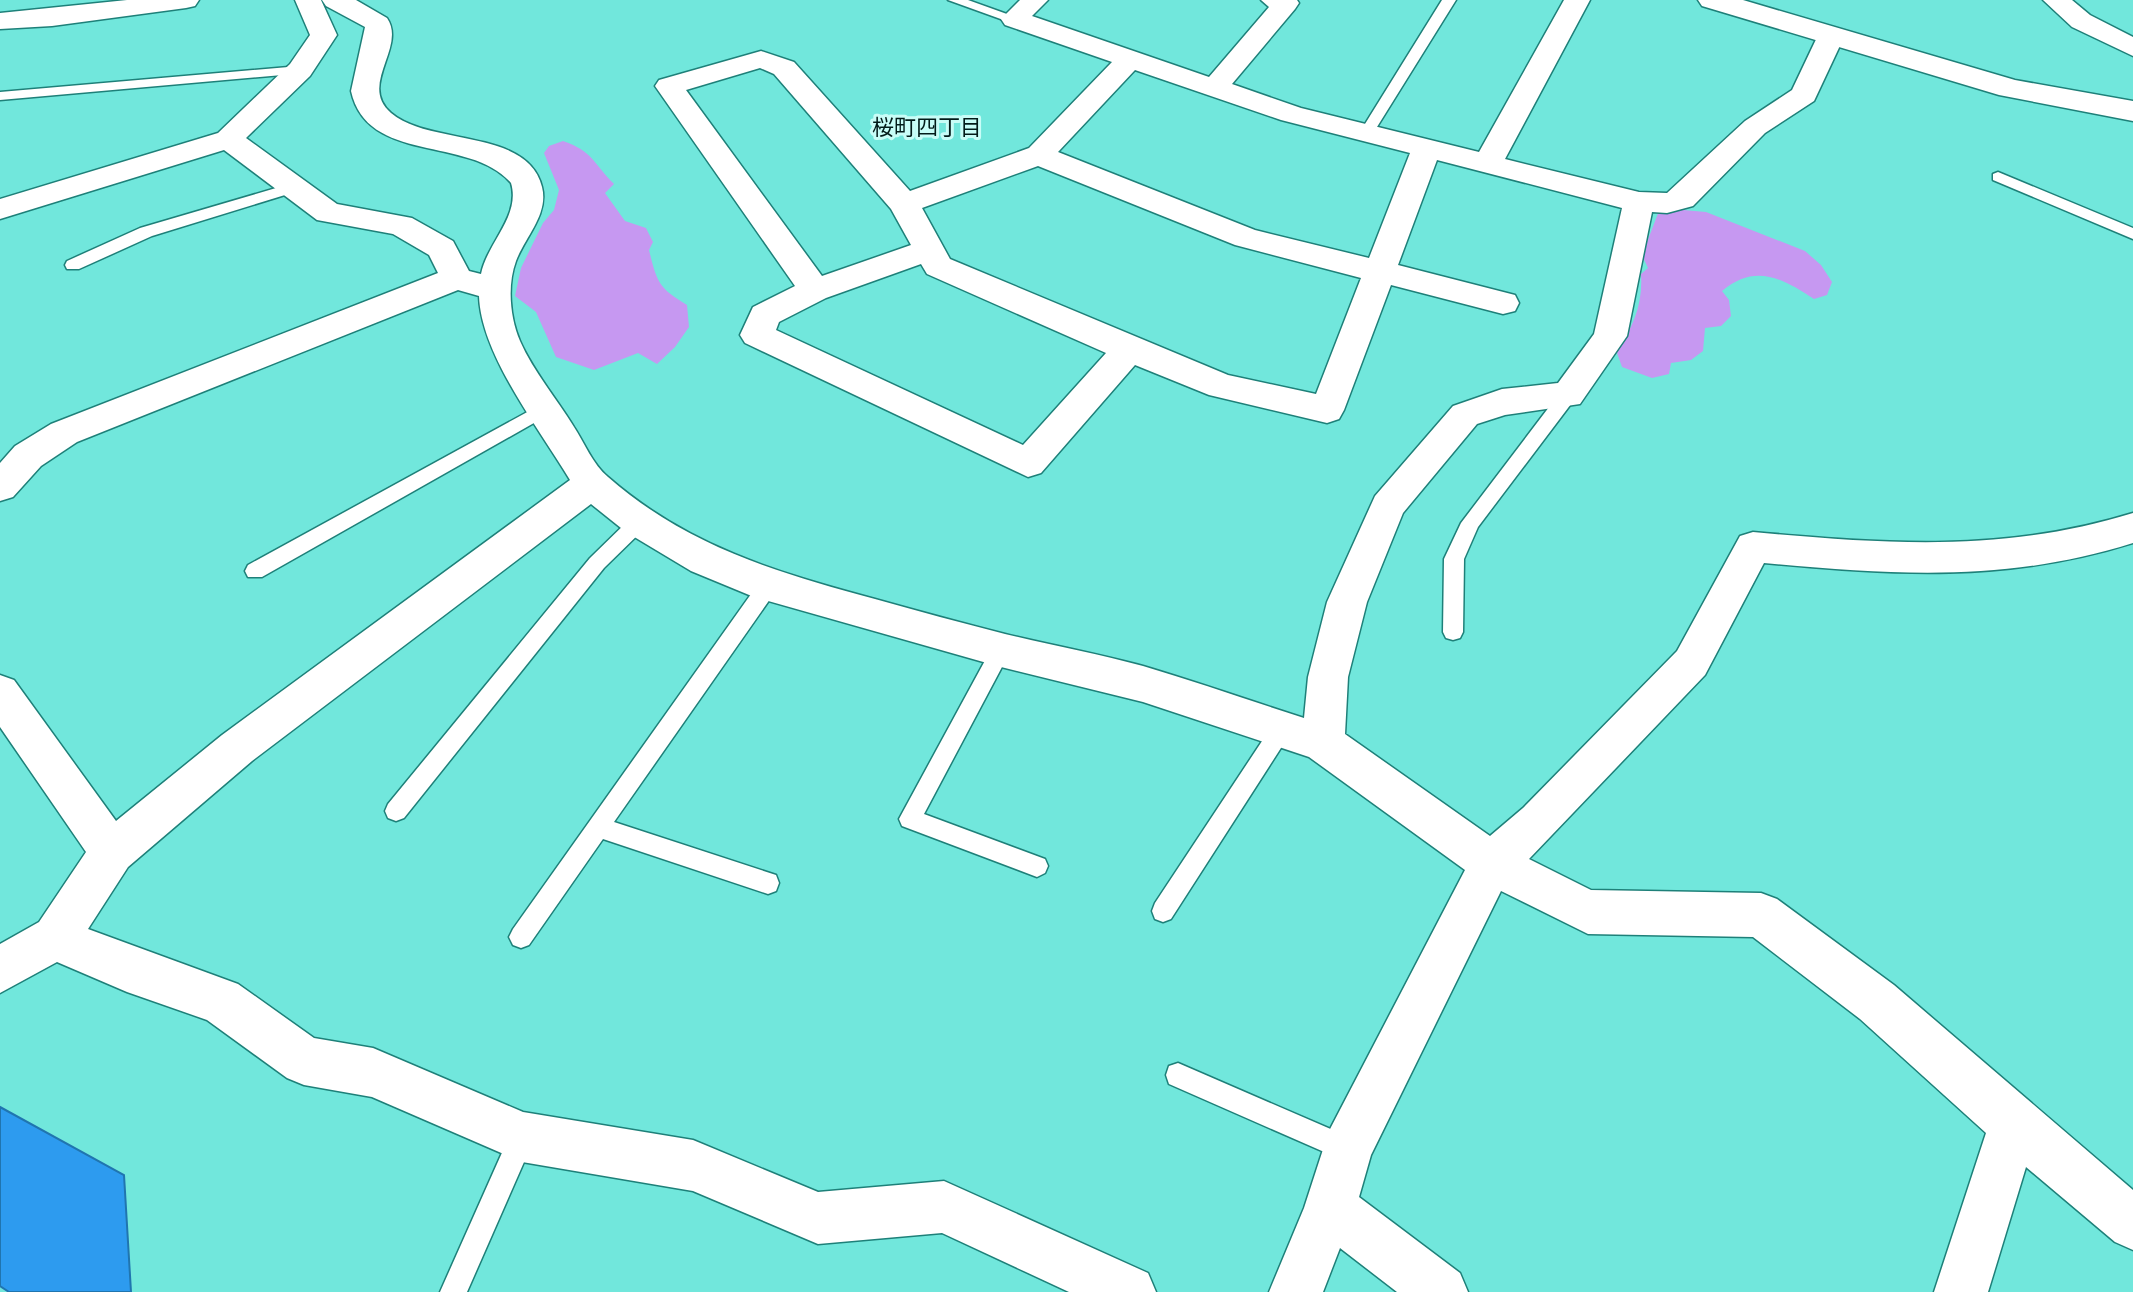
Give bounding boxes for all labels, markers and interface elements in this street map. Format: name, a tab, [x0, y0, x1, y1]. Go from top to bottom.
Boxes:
district label: 桜町四丁目	[872, 114, 982, 141]

